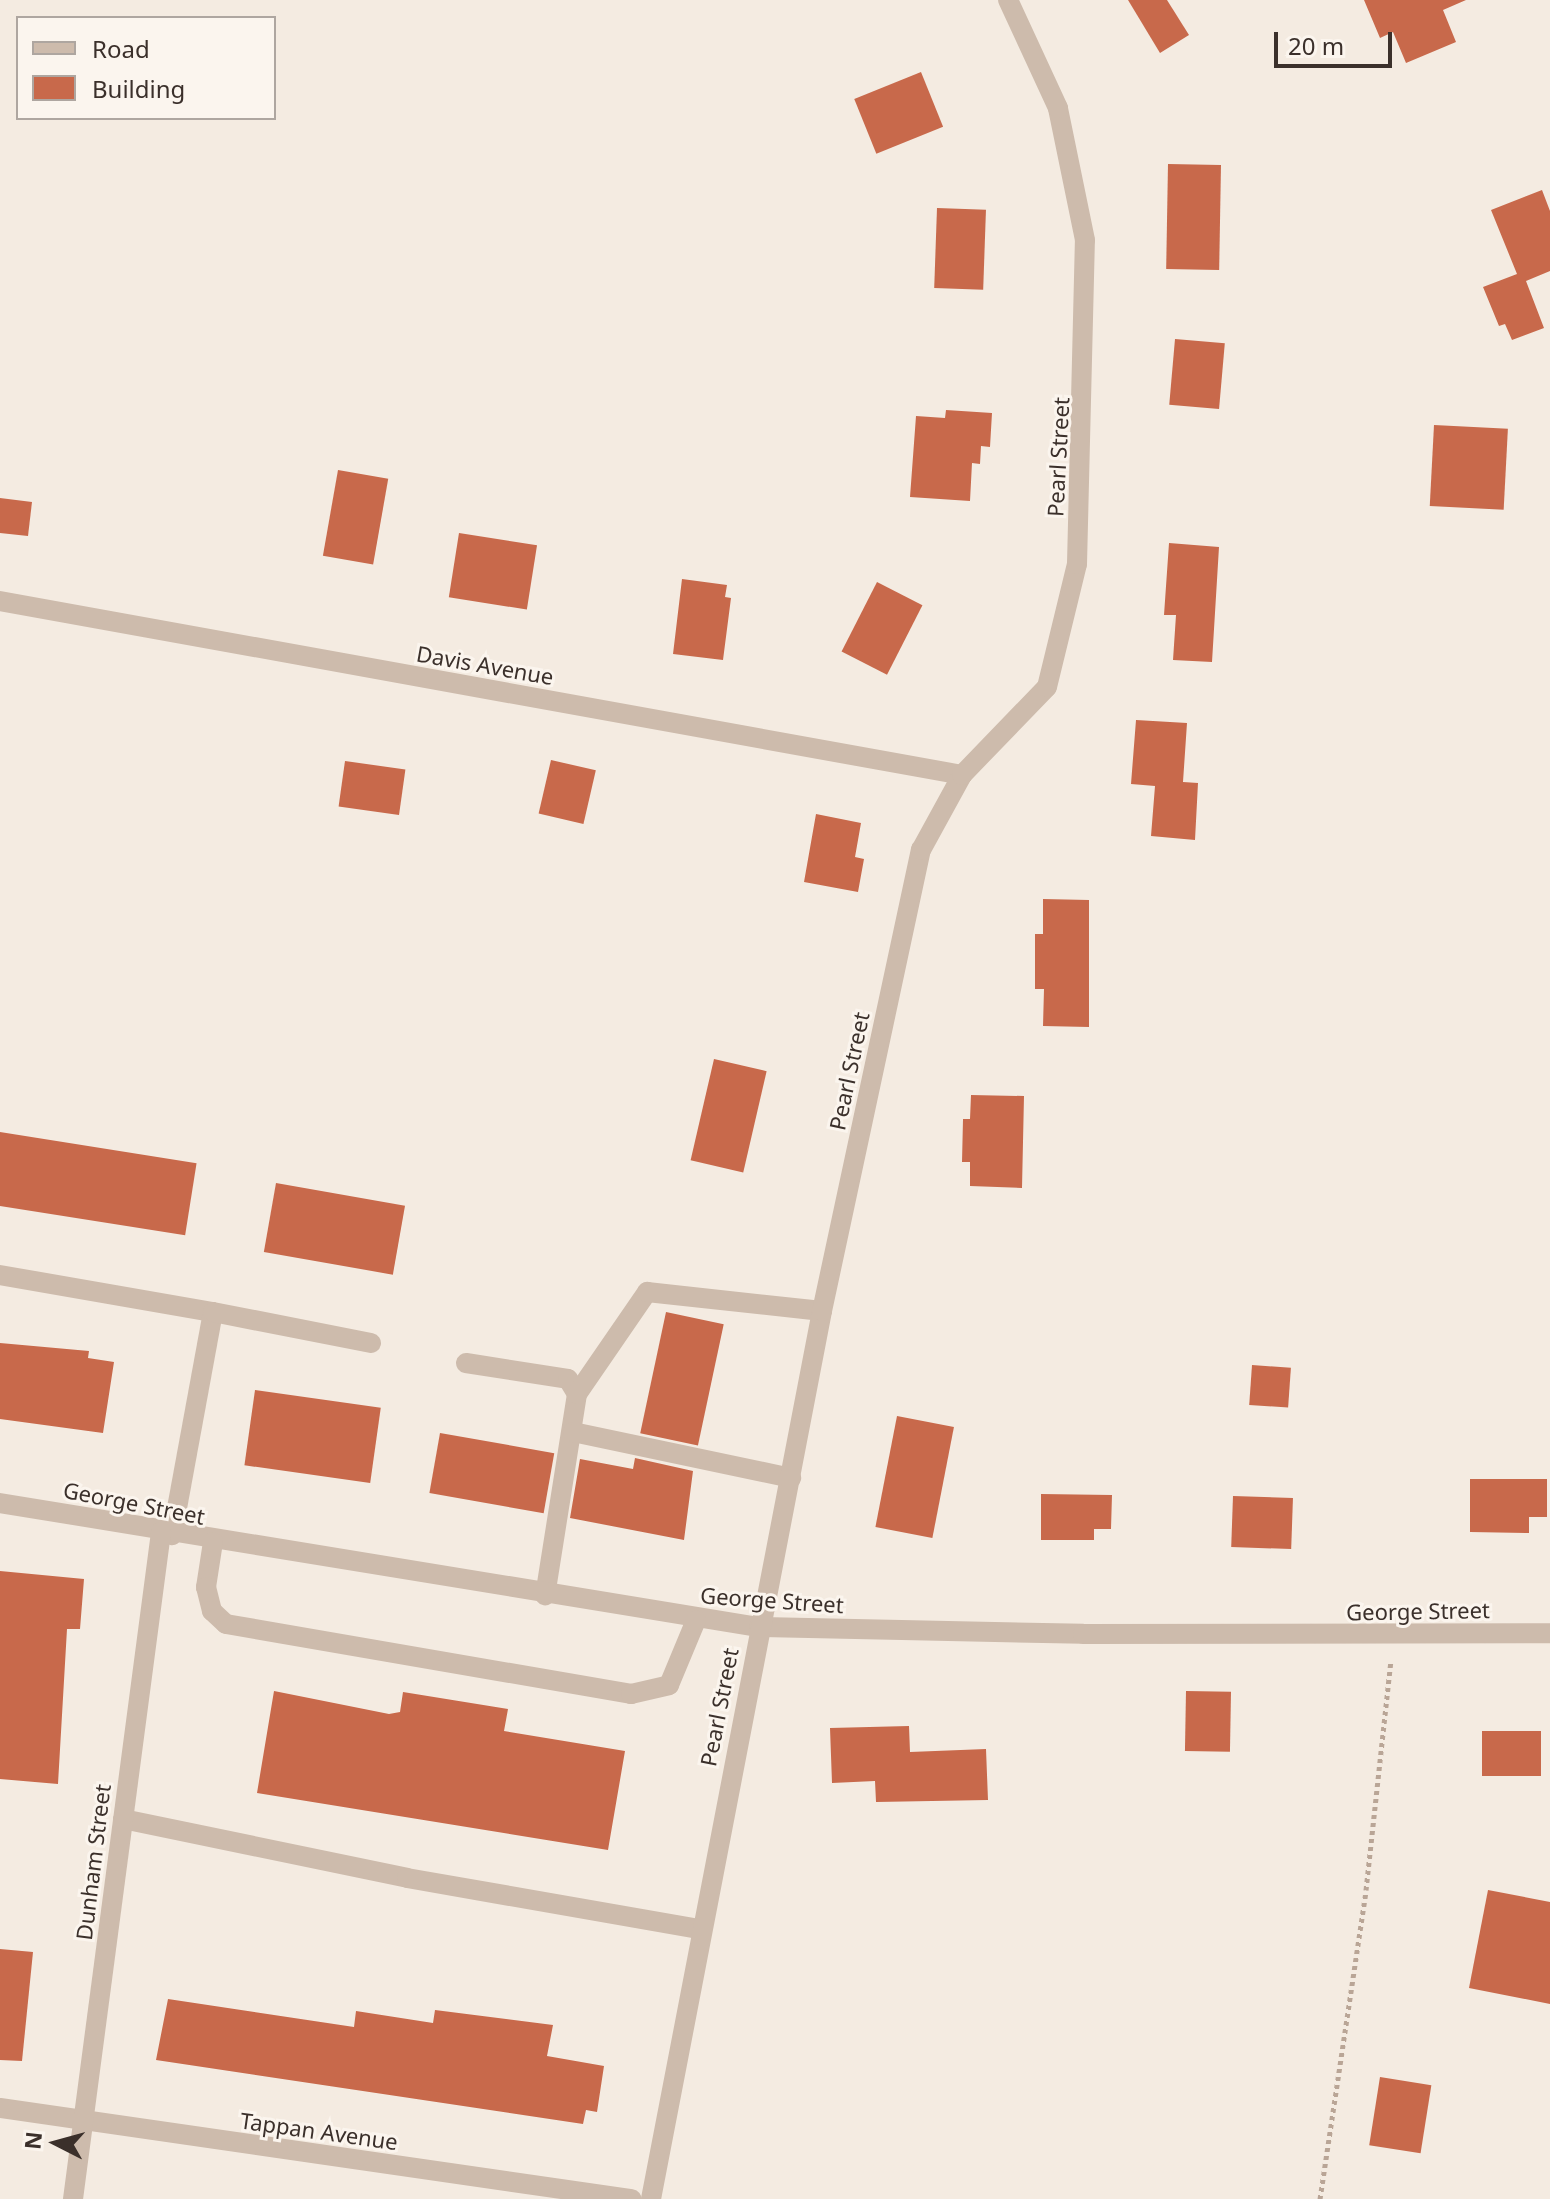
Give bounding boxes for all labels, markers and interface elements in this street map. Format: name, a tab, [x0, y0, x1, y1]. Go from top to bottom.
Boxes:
legend	[16, 16, 276, 120]
scale bar	[1278, 16, 1396, 66]
text: 20 m	[1288, 29, 1344, 62]
text: Road	[92, 32, 150, 65]
text: Building	[92, 72, 185, 105]
street label: Pearl Street	[1042, 396, 1074, 518]
street label: Davis Avenue	[414, 640, 556, 690]
street label: Pearl Street	[824, 1010, 874, 1132]
street label: George Street	[61, 1476, 207, 1530]
street label: George Street	[699, 1582, 845, 1618]
street label: George Street	[1346, 1597, 1490, 1625]
street label: Pearl Street	[695, 1646, 743, 1768]
street label: Dunham Street	[70, 1783, 116, 1941]
north arrow	[16, 2103, 96, 2183]
street label: Tappan Avenue	[239, 2107, 399, 2155]
text: N	[16, 2130, 48, 2151]

